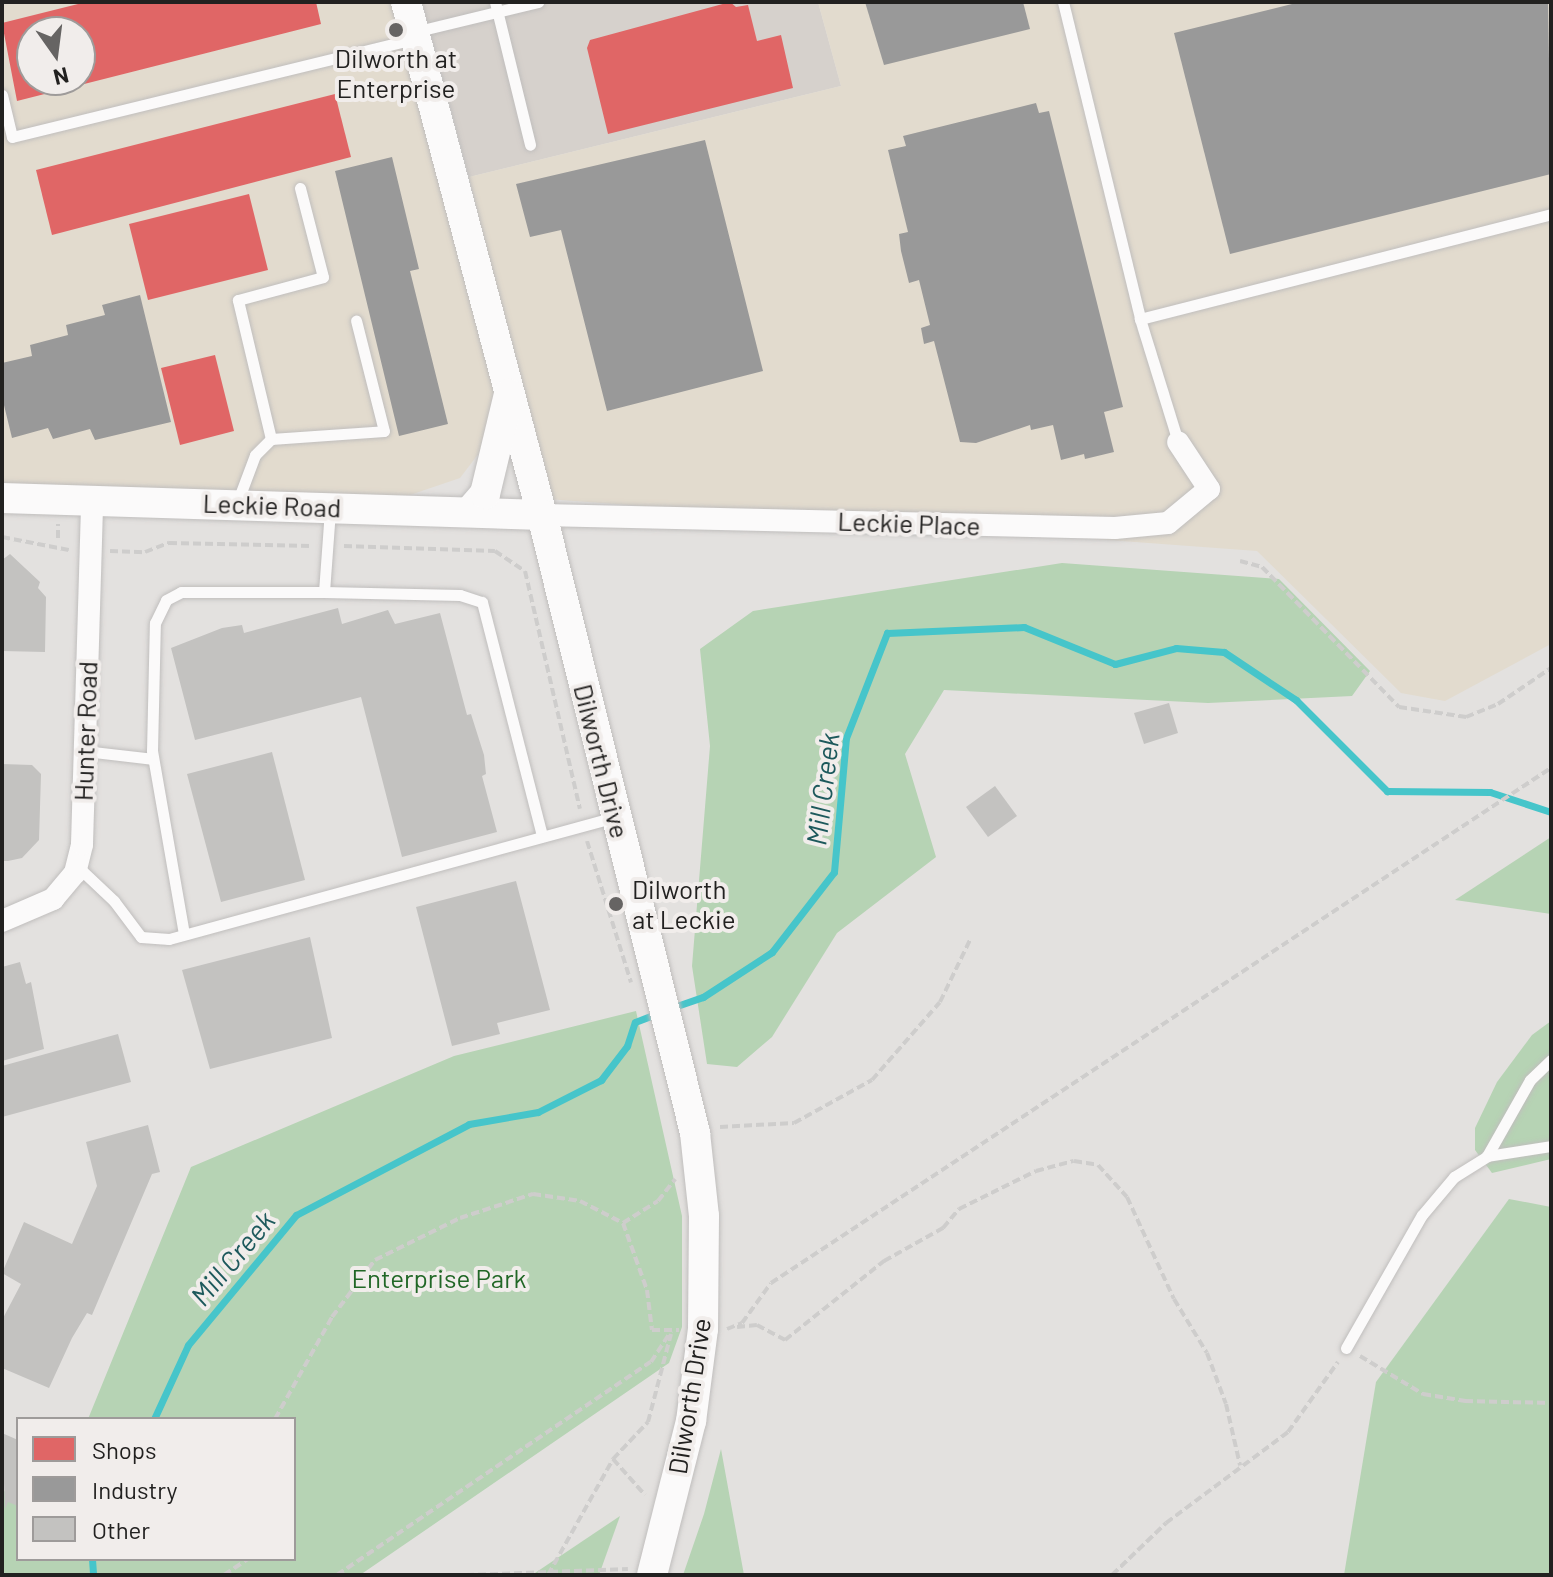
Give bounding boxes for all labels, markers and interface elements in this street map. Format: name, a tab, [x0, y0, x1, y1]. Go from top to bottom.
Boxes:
north arrow	[16, 16, 96, 96]
marker: Dilworth at Enterprise	[387, 21, 405, 39]
place label: Dilworth at Enterprise	[335, 42, 457, 104]
text: N	[51, 63, 72, 92]
street label: Leckie Road	[202, 487, 342, 523]
street label: Leckie Place	[837, 505, 981, 541]
street label: Hunter Road	[67, 660, 103, 802]
street label: Dilworth Drive	[568, 681, 636, 841]
water label: Mill Creek	[798, 731, 846, 847]
place label: Dilworth at Leckie	[632, 873, 736, 934]
marker: Dilworth at Leckie	[607, 895, 625, 913]
water label: Mill Creek	[183, 1204, 281, 1312]
park label: Enterprise Park	[351, 1262, 527, 1294]
street label: Dilworth Drive	[661, 1316, 717, 1476]
legend	[16, 1417, 296, 1561]
text: Shops	[92, 1435, 157, 1464]
text: Industry	[92, 1475, 178, 1504]
text: Other	[92, 1515, 150, 1544]

